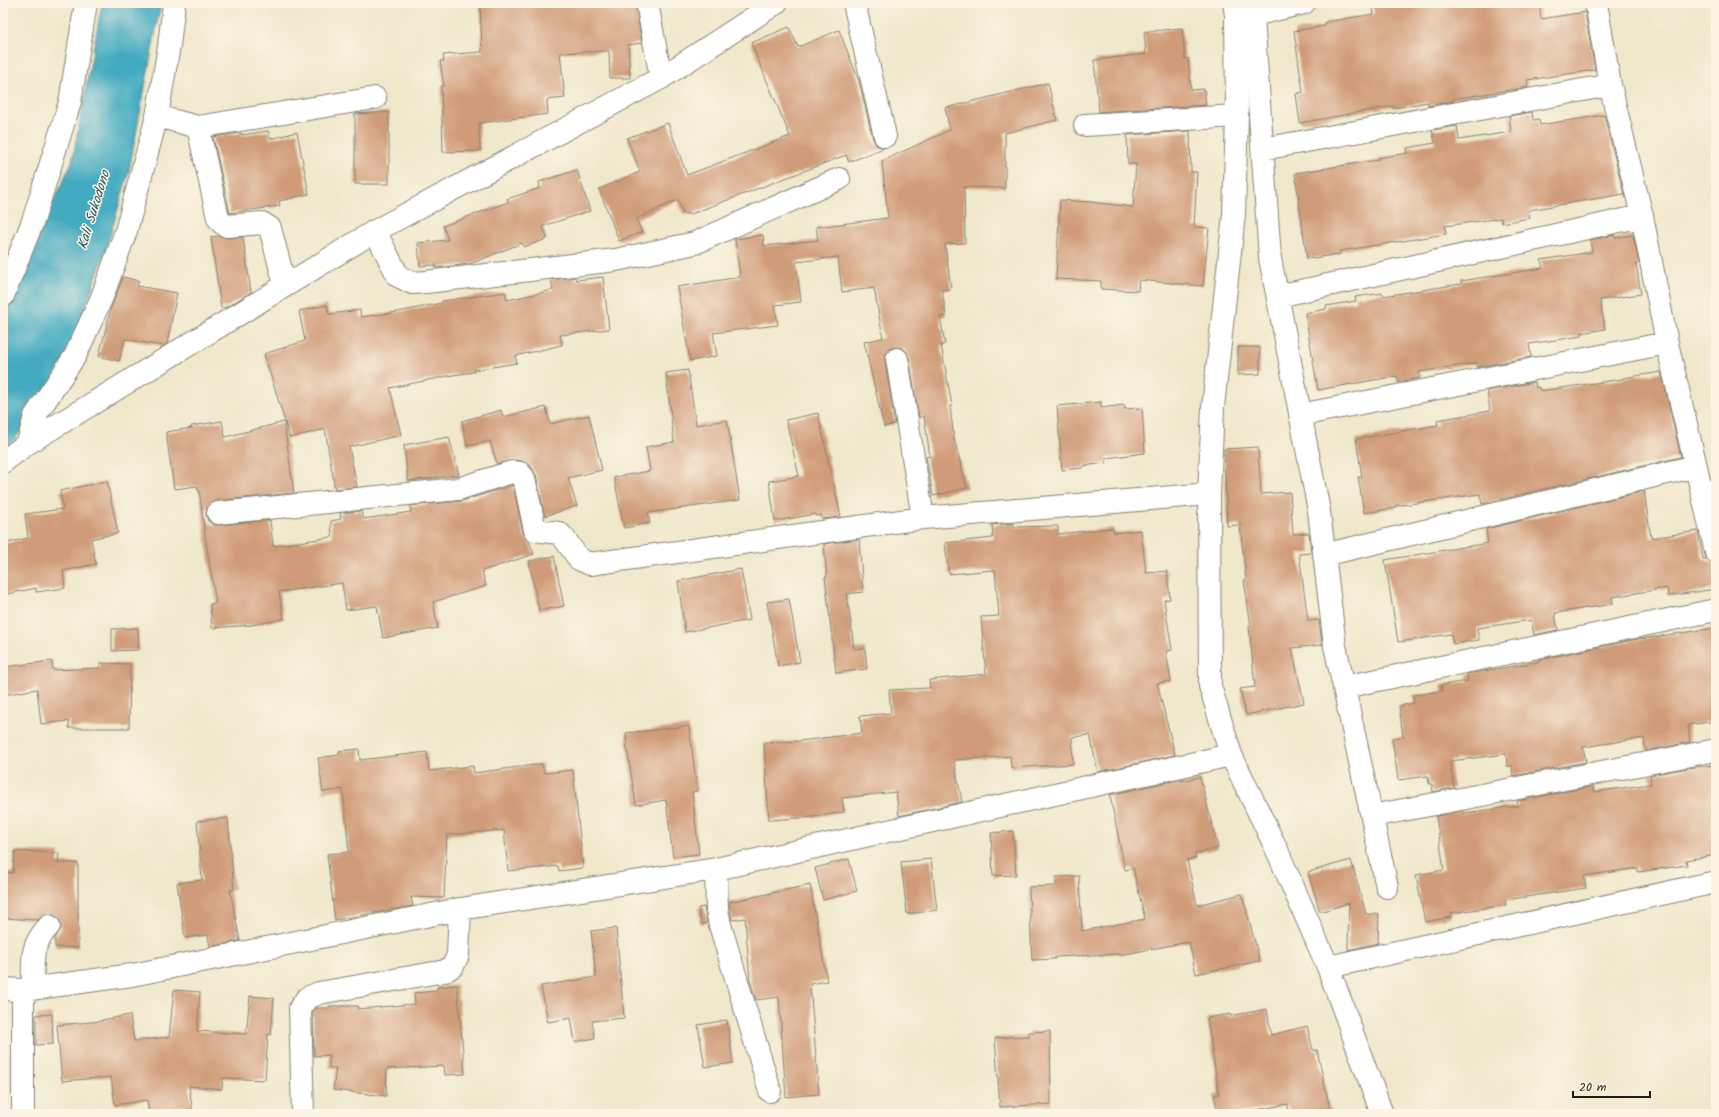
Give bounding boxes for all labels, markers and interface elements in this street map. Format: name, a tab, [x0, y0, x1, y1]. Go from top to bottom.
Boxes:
water label: Kali Sukodono	[72, 166, 117, 252]
scale bar	[1573, 1073, 1650, 1099]
text: 20 m	[1579, 1078, 1607, 1097]

